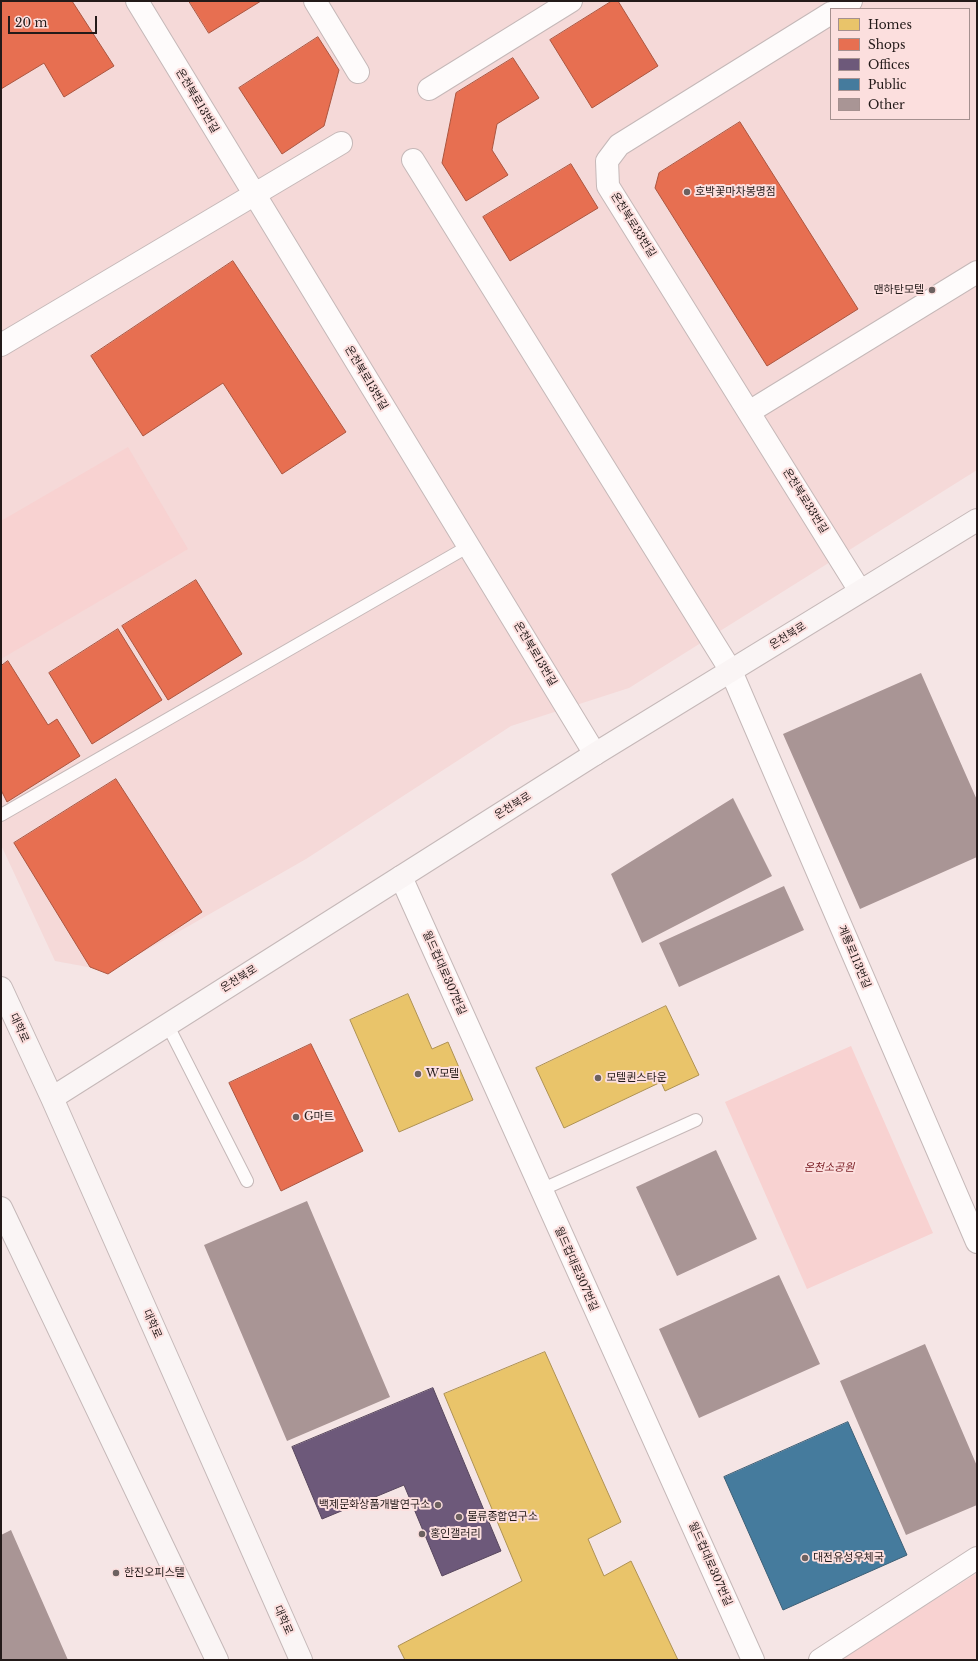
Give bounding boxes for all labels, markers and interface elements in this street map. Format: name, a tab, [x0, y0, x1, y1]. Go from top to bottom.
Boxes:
scale bar	[10, 8, 99, 34]
legend	[830, 8, 970, 120]
text: 20 m	[15, 15, 47, 30]
text: Homes	[868, 17, 912, 32]
text: Shops	[868, 37, 905, 52]
text: Offices	[868, 57, 910, 72]
street label: 온천북로13번길	[173, 67, 221, 135]
text: Public	[868, 77, 907, 92]
text: Other	[868, 97, 905, 112]
place label: 호박꽃마차봉명점	[695, 185, 776, 199]
marker: 호박꽃마차봉명점	[682, 187, 692, 197]
street label: 온천북로33번길	[608, 190, 658, 260]
place label: 맨하탄모텔	[873, 283, 924, 297]
marker: 맨하탄모텔	[927, 285, 937, 295]
street label: 온천북로13번길	[342, 344, 390, 412]
street label: 온천북로33번길	[780, 466, 830, 536]
street label: 온천북로13번길	[511, 620, 559, 688]
street label: 온천북로	[767, 620, 809, 652]
street label: 온천북로	[492, 790, 534, 822]
street label: 계룡로113번길	[835, 923, 873, 991]
street label: 월드컵대로307번길	[419, 929, 469, 1017]
street label: 온천북로	[218, 963, 260, 995]
street label: 대학로	[7, 1011, 31, 1045]
place label: W모텔	[426, 1067, 459, 1081]
marker: W모텔	[413, 1069, 423, 1079]
place label: 모텔퀸스타운	[606, 1071, 667, 1085]
marker: 모텔퀸스타운	[593, 1073, 603, 1083]
place label: G마트	[304, 1110, 334, 1124]
marker: G마트	[291, 1112, 301, 1122]
park label: 온천소공원	[804, 1161, 854, 1175]
street label: 월드컵대로307번길	[551, 1225, 601, 1313]
street label: 대학로	[140, 1307, 164, 1341]
place label: 백제문화상품개발연구소	[319, 1498, 430, 1512]
marker: 백제문화상품개발연구소	[433, 1500, 443, 1510]
place label: 물류종합연구소	[467, 1510, 538, 1524]
marker: 물류종합연구소	[454, 1512, 464, 1522]
street label: 월드컵대로307번길	[685, 1520, 735, 1608]
place label: 홍인갤러리	[430, 1527, 481, 1541]
marker: 홍인갤러리	[417, 1529, 427, 1539]
place label: 대전유성우체국	[813, 1551, 884, 1565]
marker: 대전유성우체국	[800, 1553, 810, 1563]
place label: 한진오피스텔	[124, 1566, 185, 1580]
marker: 한진오피스텔	[111, 1568, 121, 1578]
street label: 대학로	[271, 1603, 295, 1637]

